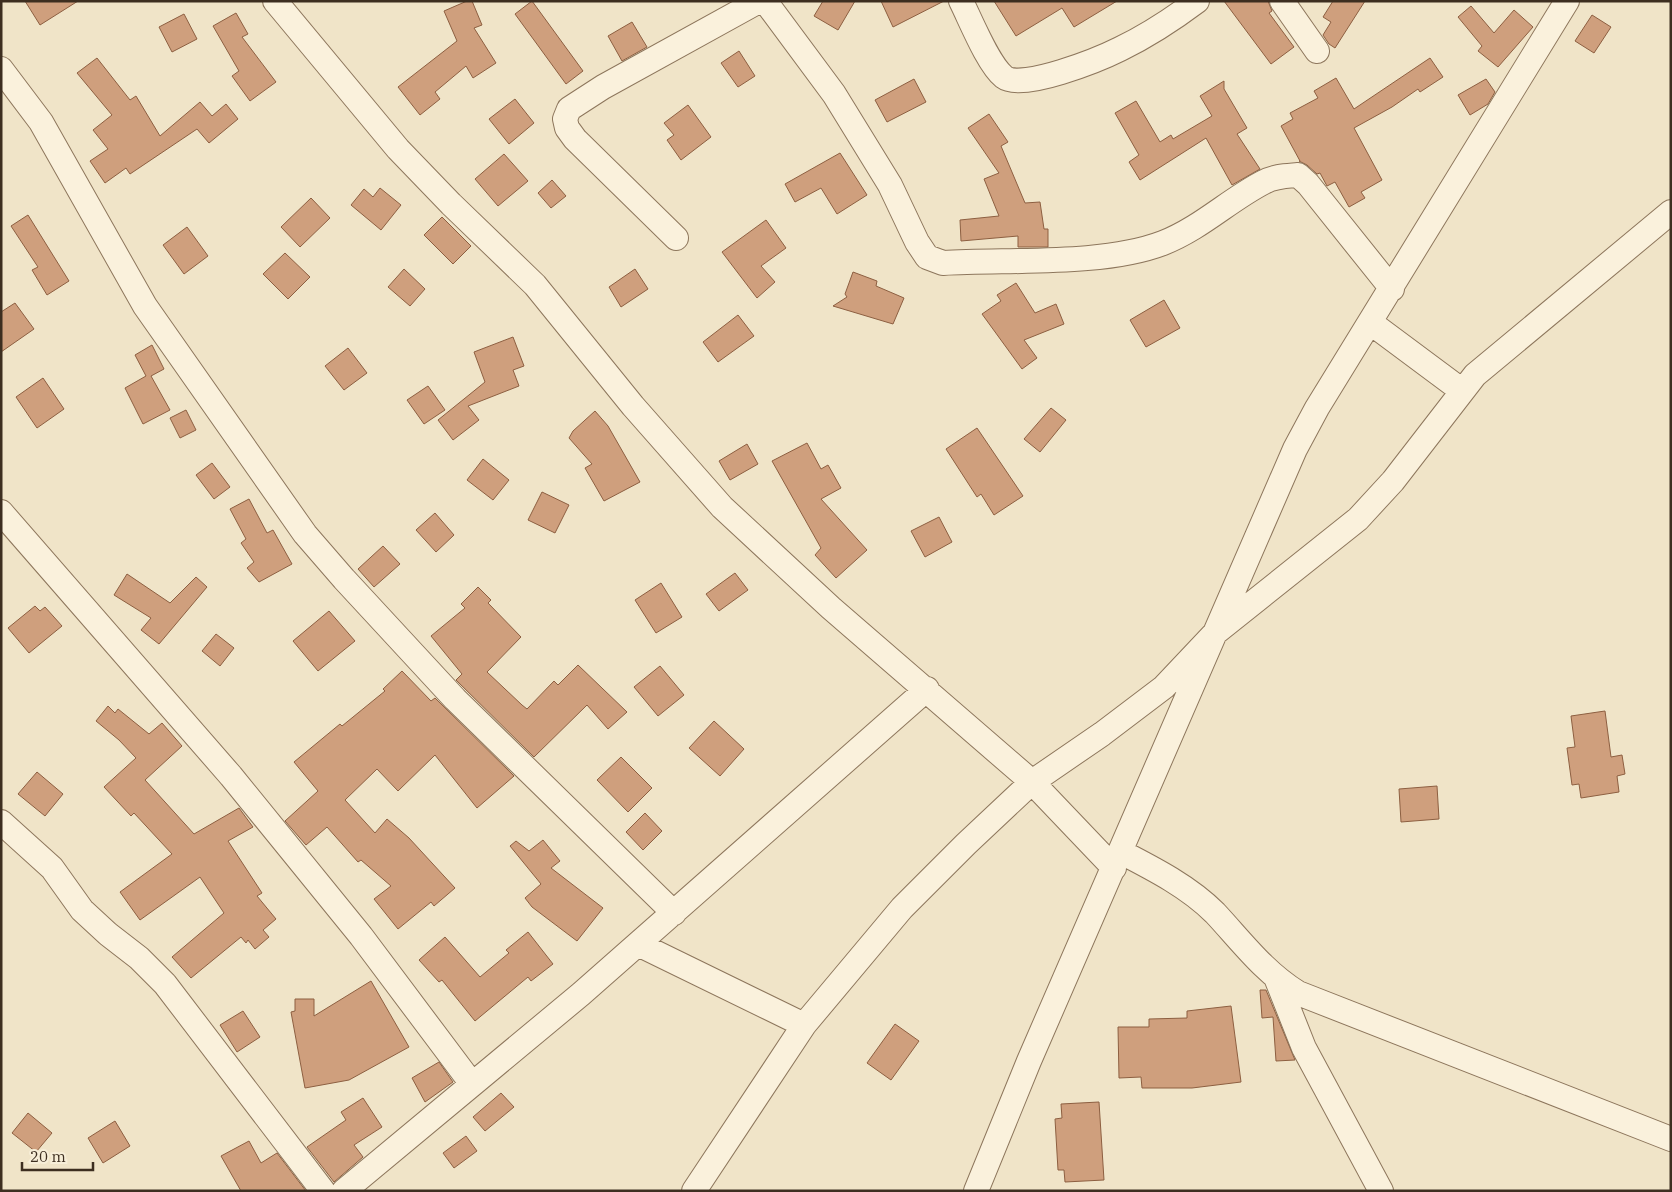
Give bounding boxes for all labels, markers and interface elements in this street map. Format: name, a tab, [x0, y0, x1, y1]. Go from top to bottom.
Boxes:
scale bar	[22, 1140, 94, 1172]
text: 20 m	[30, 1147, 66, 1166]

